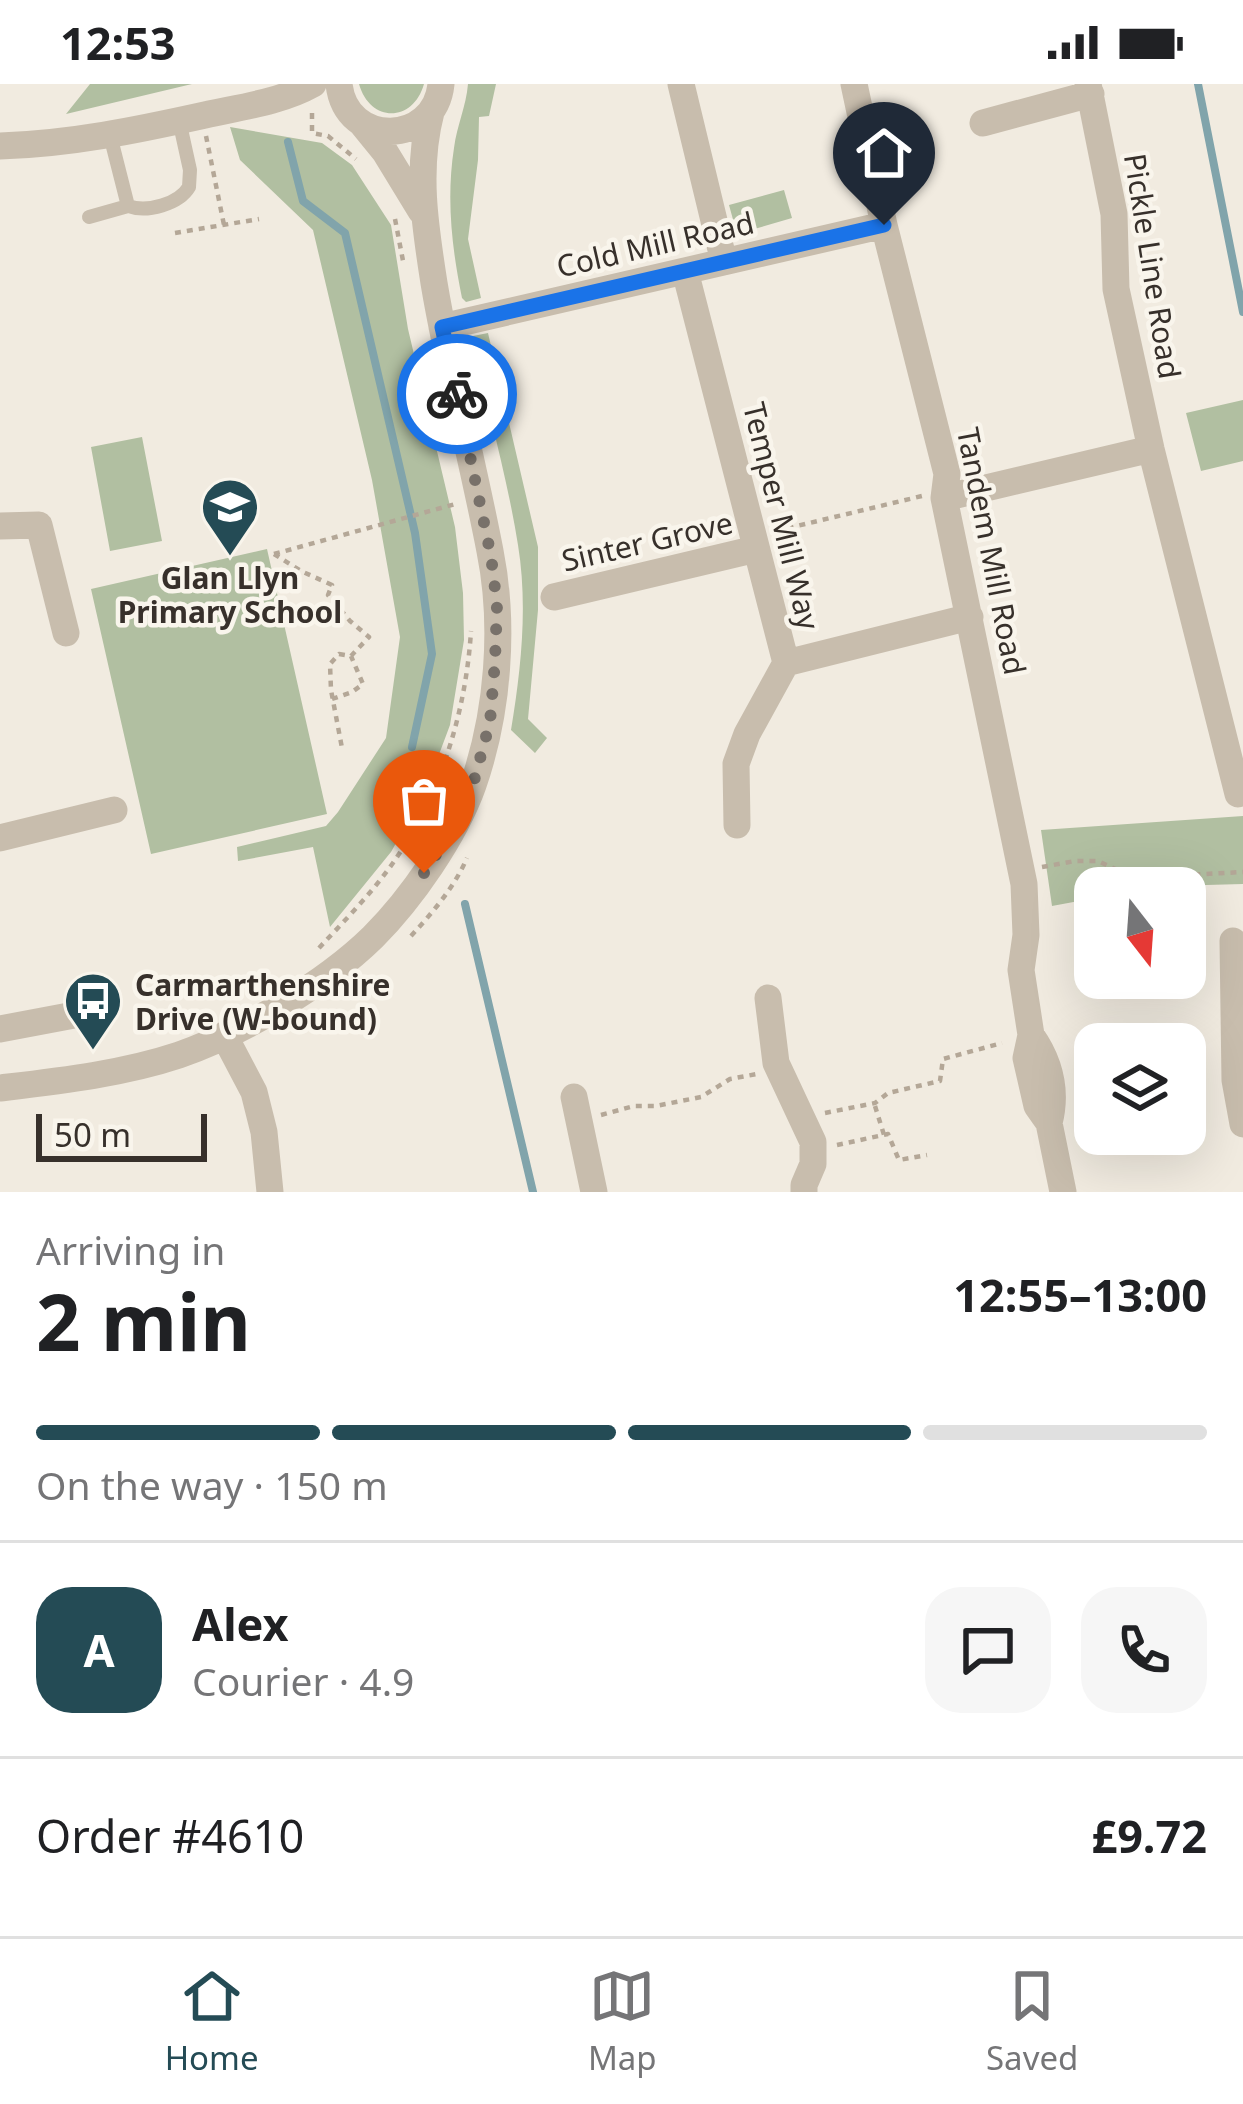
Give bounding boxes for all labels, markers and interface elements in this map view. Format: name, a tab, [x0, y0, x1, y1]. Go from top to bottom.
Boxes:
text: 12:53	[60, 12, 176, 73]
pin	[833, 102, 935, 225]
icon: home	[851, 120, 917, 186]
street label: Pickle Line Road	[1115, 150, 1191, 382]
street label: Cold Mill Road	[552, 201, 758, 287]
courier	[397, 334, 517, 454]
icon: bike	[424, 361, 490, 427]
street label: Temper Mill Way	[734, 398, 830, 635]
street label: Tandem Mill Road	[948, 424, 1036, 678]
school or university icon: Glan Llyn Primary School	[199, 476, 261, 558]
street label: Sinter Grove	[558, 501, 736, 581]
place label: Glan Llyn Primary School	[118, 557, 342, 632]
pin	[373, 750, 475, 873]
icon: bag	[391, 768, 457, 834]
north arrow	[1074, 867, 1206, 999]
map controls	[1074, 867, 1206, 1155]
place label: Carmarthenshire Drive (W-bound)	[135, 964, 390, 1039]
bus stop icon: Carmarthenshire Drive (W-bound)	[62, 970, 124, 1052]
button: layers	[1074, 1023, 1206, 1155]
scale bar	[36, 1108, 207, 1161]
text: 50 m	[54, 1112, 131, 1157]
text: Arriving in	[36, 1223, 225, 1276]
text: 12:55–13:00	[953, 1264, 1207, 1325]
text: 2 min	[36, 1268, 251, 1374]
text: On the way · 150 m	[36, 1458, 388, 1511]
button: chat	[925, 1587, 1051, 1713]
button: phone	[1081, 1587, 1207, 1713]
text: Alex	[192, 1593, 289, 1654]
text: A	[83, 1619, 115, 1680]
text: Courier · 4.9	[192, 1654, 414, 1707]
text: Order #4610	[36, 1805, 304, 1866]
text: £9.72	[1091, 1805, 1207, 1866]
tab: Home	[165, 1963, 259, 2080]
tab: Map	[588, 1963, 657, 2080]
tab: Saved	[986, 1963, 1078, 2080]

